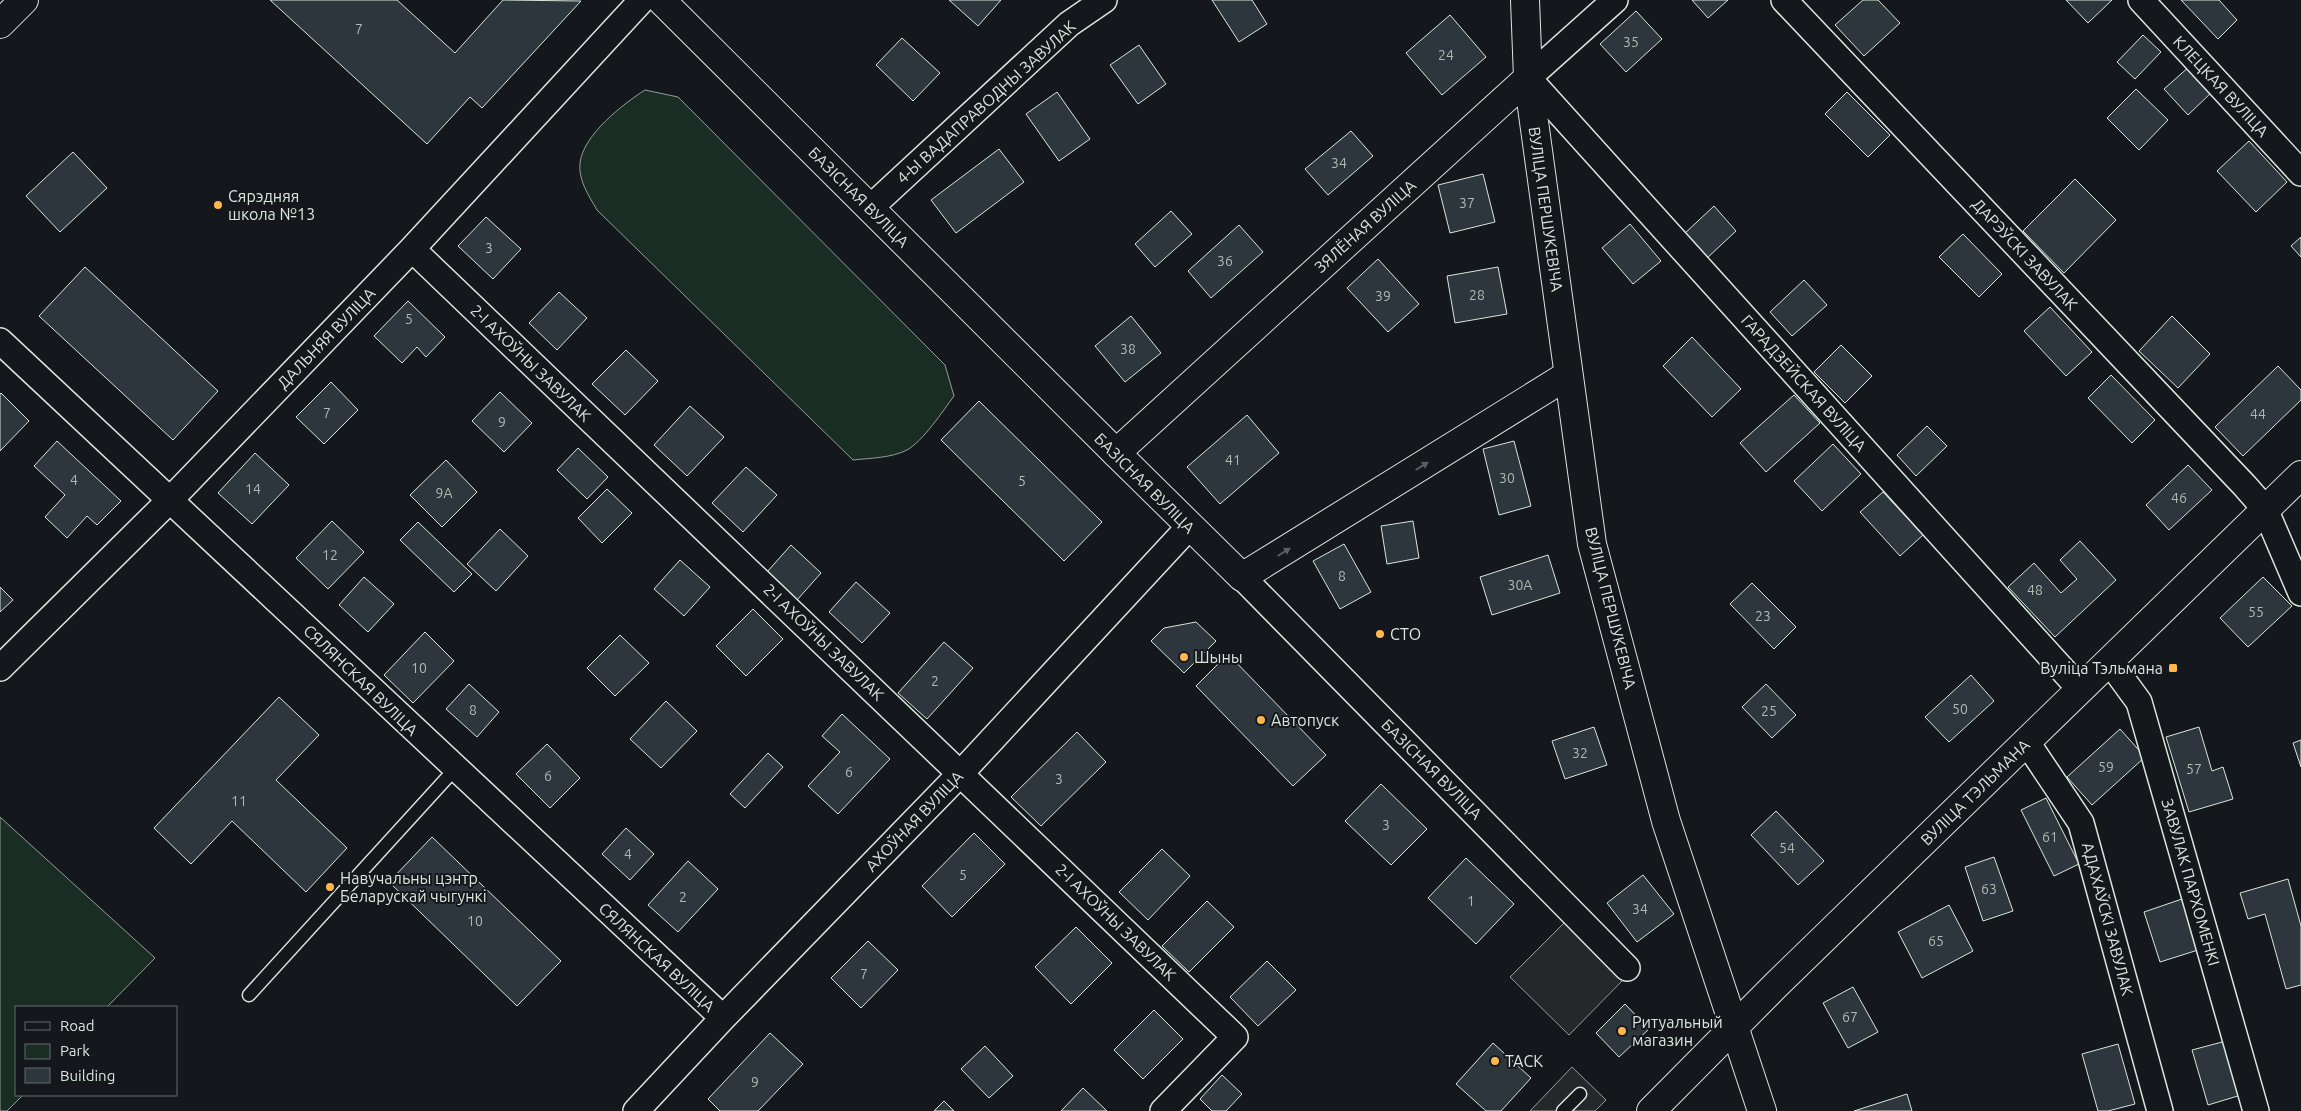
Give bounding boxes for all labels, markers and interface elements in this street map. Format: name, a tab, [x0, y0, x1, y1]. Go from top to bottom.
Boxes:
street label: 4-Ы ВАДАПРАВОДНЫ ЗАВУЛАК	[893, 17, 1079, 187]
house number: 7	[355, 21, 363, 37]
street label: КЛЕЦКАЯ ВУЛІЦА	[2170, 32, 2273, 141]
house number: 35	[1623, 34, 1639, 50]
house number: 24	[1438, 47, 1454, 63]
street label: ВУЛІЦА ПЕРШУКЕВІЧА	[1526, 125, 1567, 293]
street label: БАЗІСНАЯ ВУЛІЦА	[805, 143, 913, 251]
house number: 34	[1331, 155, 1347, 171]
street label: ЗЯЛЁНАЯ ВУЛІЦА	[1311, 176, 1420, 276]
place label: Сярэдняя школа №13	[228, 187, 315, 223]
street label: ДАРЭЎСКІ ЗАВУЛАК	[1969, 194, 2082, 314]
house number: 37	[1459, 195, 1475, 211]
marker: Сярэдняя школа №13	[212, 199, 224, 211]
house number: 3	[485, 240, 493, 256]
house number: 36	[1217, 253, 1233, 269]
street label: ДАЛЬНЯЯ ВУЛІЦА	[273, 283, 379, 392]
house number: 28	[1469, 287, 1485, 303]
house number: 39	[1375, 288, 1391, 304]
street label: 2-І АХОЎНЫ ЗАВУЛАК	[467, 300, 596, 425]
street label: ГАРАДЗЕЙСКАЯ ВУЛІЦА	[1738, 310, 1871, 455]
house number: 5	[405, 311, 413, 327]
house number: 38	[1120, 341, 1136, 357]
house number: 7	[323, 405, 331, 421]
house number: 44	[2250, 406, 2266, 422]
house number: 9	[498, 414, 506, 430]
street label: БАЗІСНАЯ ВУЛІЦА	[1091, 429, 1199, 537]
house number: 41	[1225, 452, 1241, 468]
one-way arrow	[1415, 461, 1428, 471]
house number: 30	[1499, 470, 1515, 486]
house number: 4	[70, 472, 78, 488]
house number: 5	[1018, 473, 1026, 489]
house number: 14	[245, 481, 261, 497]
house number: 9A	[436, 485, 453, 501]
house number: 46	[2171, 490, 2187, 506]
street label: ВУЛІЦА ПЕРШУКЕВІЧА	[1582, 525, 1640, 691]
house number: 12	[322, 547, 338, 563]
one-way arrow	[1277, 547, 1290, 556]
house number: 8	[1338, 568, 1346, 584]
house number: 30А	[1508, 577, 1532, 593]
street label: 2-І АХОЎНЫ ЗАВУЛАК	[760, 579, 889, 704]
house number: 48	[2027, 582, 2043, 598]
house number: 55	[2248, 604, 2264, 620]
house number: 23	[1755, 608, 1771, 624]
street label: СЯЛЯНСКАЯ ВУЛІЦА	[300, 621, 422, 740]
place label: СТО	[1390, 625, 1421, 643]
marker: СТО	[1374, 628, 1386, 640]
place label: Шыны	[1194, 648, 1243, 666]
marker: Шыны	[1178, 651, 1190, 663]
place label: Вуліца Тэльмана	[2040, 659, 2163, 677]
house number: 10	[411, 660, 427, 676]
marker: Вуліца Тэльмана	[2167, 662, 2179, 674]
house number: 2	[931, 673, 939, 689]
house number: 50	[1952, 701, 1968, 717]
house number: 8	[469, 702, 477, 718]
house number: 25	[1761, 703, 1777, 719]
place label: Автопуск	[1271, 711, 1339, 729]
marker: Автопуск	[1255, 714, 1267, 726]
street label: БАЗІСНАЯ ВУЛІЦА	[1378, 715, 1486, 823]
street label: ВУЛІЦА ТЭЛЬМАНА	[1917, 735, 2034, 849]
house number: 32	[1572, 745, 1588, 761]
house number: 59	[2098, 759, 2114, 775]
house number: 57	[2186, 761, 2202, 777]
house number: 6	[845, 764, 853, 780]
street label: АХОЎНАЯ ВУЛІЦА	[861, 766, 967, 875]
house number: 6	[544, 768, 552, 784]
house number: 3	[1055, 771, 1063, 787]
house number: 11	[231, 793, 247, 809]
street label: ЗАВУЛАК ПАРХОМЕНКІ	[2158, 796, 2224, 968]
house number: 3	[1382, 817, 1390, 833]
house number: 61	[2042, 829, 2058, 845]
house number: 54	[1779, 840, 1795, 856]
street label: АДАХАЎСКІ ЗАВУЛАК	[2079, 840, 2138, 998]
house number: 4	[624, 846, 632, 862]
street label: 2-І АХОЎНЫ ЗАВУЛАК	[1052, 859, 1181, 984]
house number: 5	[959, 867, 967, 883]
place label: Навучальны цэнтр Беларускай чыгункі	[340, 869, 487, 905]
marker: Навучальны цэнтр Беларускай чыгункі	[324, 881, 336, 893]
house number: 63	[1981, 881, 1997, 897]
house number: 2	[679, 889, 687, 905]
house number: 1	[1467, 893, 1475, 909]
street label: СЯЛЯНСКАЯ ВУЛІЦА	[595, 899, 719, 1016]
house number: 34	[1632, 901, 1648, 917]
house number: 10	[467, 913, 483, 929]
house number: 65	[1928, 933, 1944, 949]
house number: 7	[860, 966, 868, 982]
legend	[15, 1006, 178, 1096]
house number: 67	[1842, 1009, 1858, 1025]
place label: Ритуальный магазин	[1632, 1013, 1723, 1049]
text: Road	[60, 1017, 95, 1034]
marker: Ритуальный магазин	[1616, 1025, 1628, 1037]
text: Park	[60, 1042, 90, 1059]
place label: ТАСК	[1505, 1052, 1543, 1070]
marker: ТАСК	[1489, 1055, 1501, 1067]
text: Building	[60, 1067, 115, 1084]
house number: 9	[751, 1074, 759, 1090]

